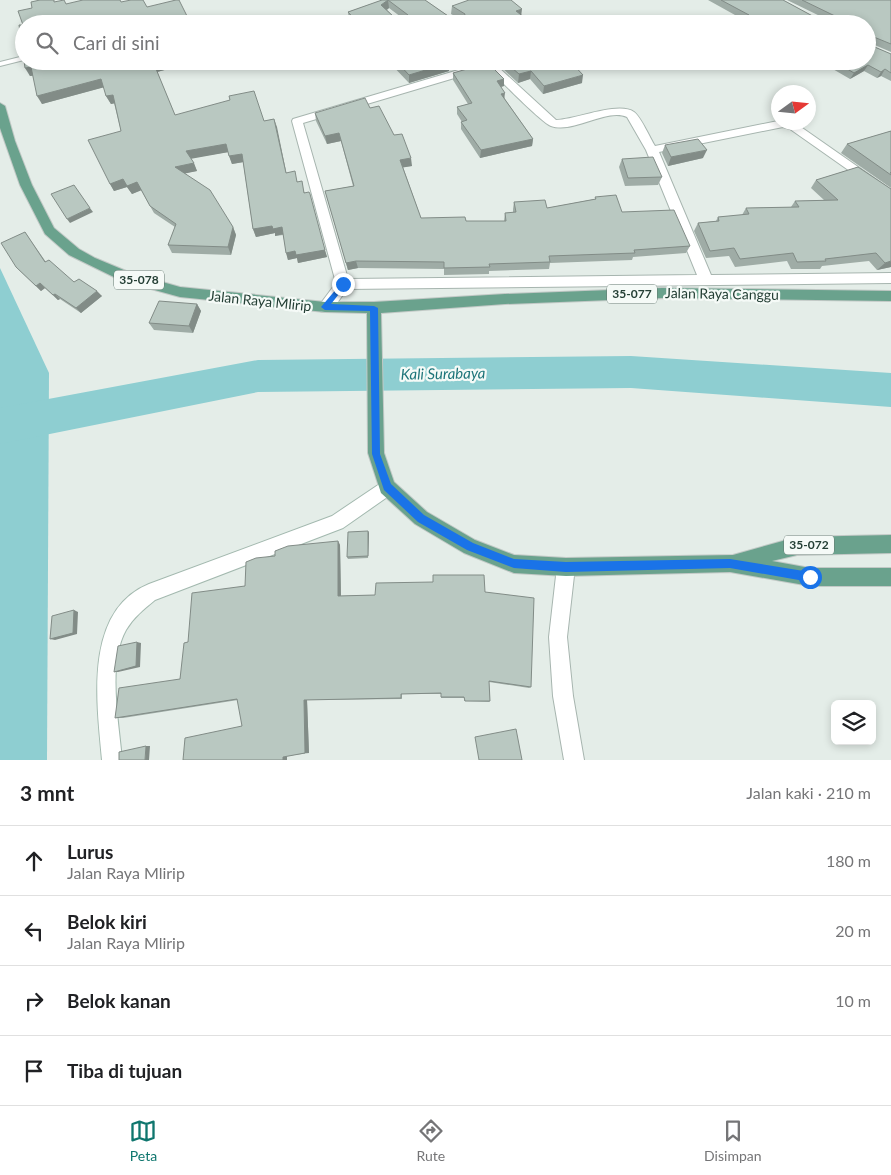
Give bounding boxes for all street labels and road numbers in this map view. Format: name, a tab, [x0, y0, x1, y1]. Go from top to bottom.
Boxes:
road number: 35-078	[114, 270, 164, 290]
road number: 35-077	[607, 284, 657, 304]
street label: Jalan Raya Canggu	[665, 284, 779, 303]
street label: Jalan Raya Mlirip	[208, 287, 312, 314]
road number: 35-072	[784, 536, 834, 554]

